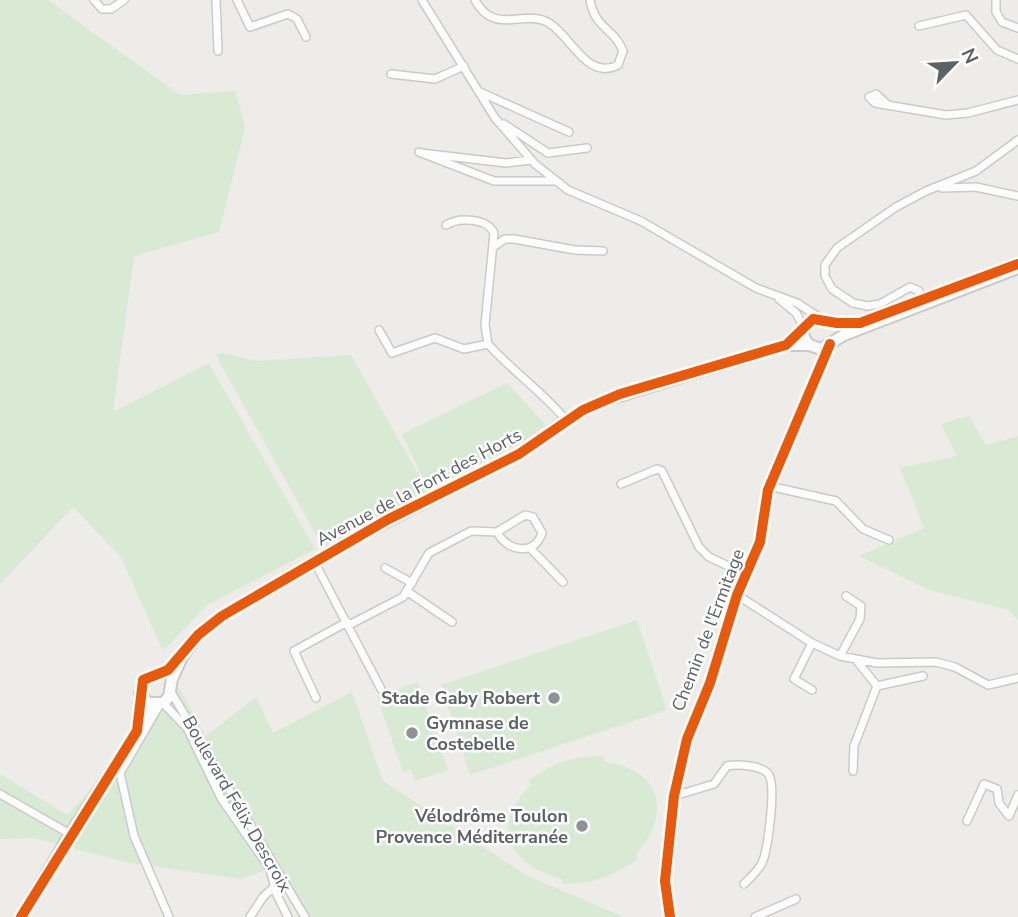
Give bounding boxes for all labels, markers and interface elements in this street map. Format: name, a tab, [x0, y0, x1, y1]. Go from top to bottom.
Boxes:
north arrow	[920, 28, 990, 98]
text: N	[955, 44, 984, 68]
street label: Avenue de la Font des Horts	[312, 422, 526, 552]
street label: Chemin de l'Ermitage	[666, 545, 750, 715]
place label: Stade Gaby Robert	[381, 686, 540, 710]
marker: Stade Gaby Robert	[546, 690, 562, 706]
place label: Gymnase de Costebelle	[426, 711, 529, 756]
street label: Boulevard Félix Descroix	[177, 712, 298, 897]
marker: Gymnase de Costebelle	[404, 725, 420, 741]
place label: Vélodrôme Toulon Provence Méditerranée	[376, 804, 568, 849]
marker: Vélodrôme Toulon Provence Méditerranée	[574, 818, 590, 834]

